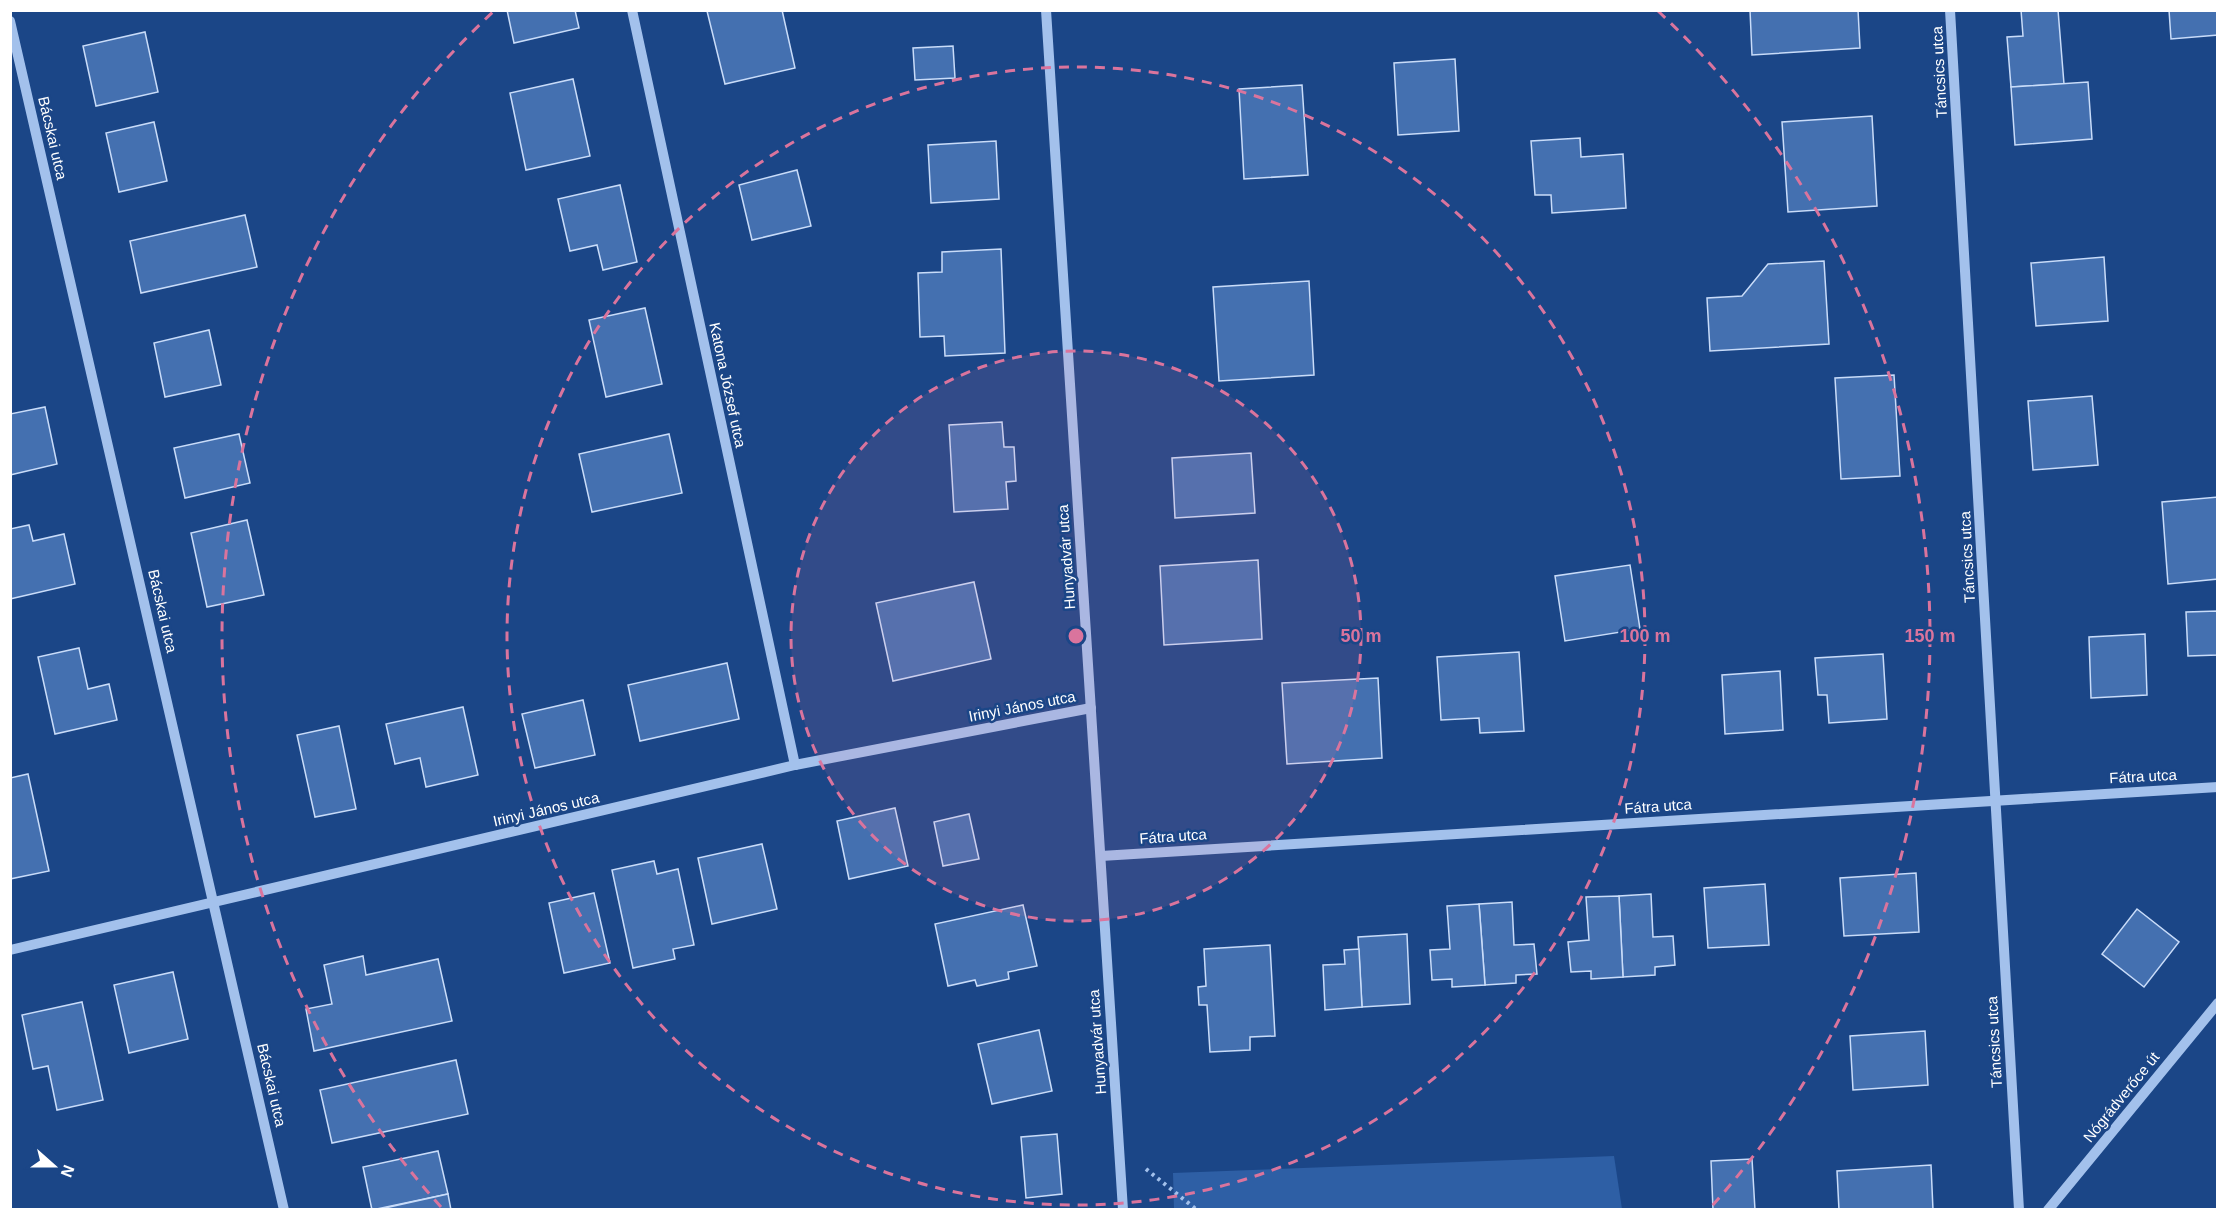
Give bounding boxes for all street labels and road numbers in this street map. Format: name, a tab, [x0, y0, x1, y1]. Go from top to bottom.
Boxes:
street label: Táncsics utca	[1928, 25, 1950, 118]
street label: Bácskai utca	[35, 95, 71, 182]
street label: Katona József utca	[706, 321, 750, 450]
street label: Hunyadvár utca	[1054, 503, 1078, 610]
street label: Táncsics utca	[1956, 510, 1978, 603]
street label: Bácskai utca	[145, 568, 181, 655]
street label: Irinyi János utca	[967, 687, 1077, 725]
street label: Fátra utca	[2109, 766, 2178, 786]
street label: Irinyi János utca	[491, 788, 601, 829]
street label: Fátra utca	[1624, 795, 1693, 817]
street label: Fátra utca	[1139, 825, 1208, 847]
street label: Hunyadvár utca	[1085, 988, 1109, 1095]
street label: Táncsics utca	[1983, 995, 2005, 1088]
street label: Bácskai utca	[254, 1042, 290, 1129]
street label: Nógrádverőce út	[2079, 1048, 2163, 1145]

